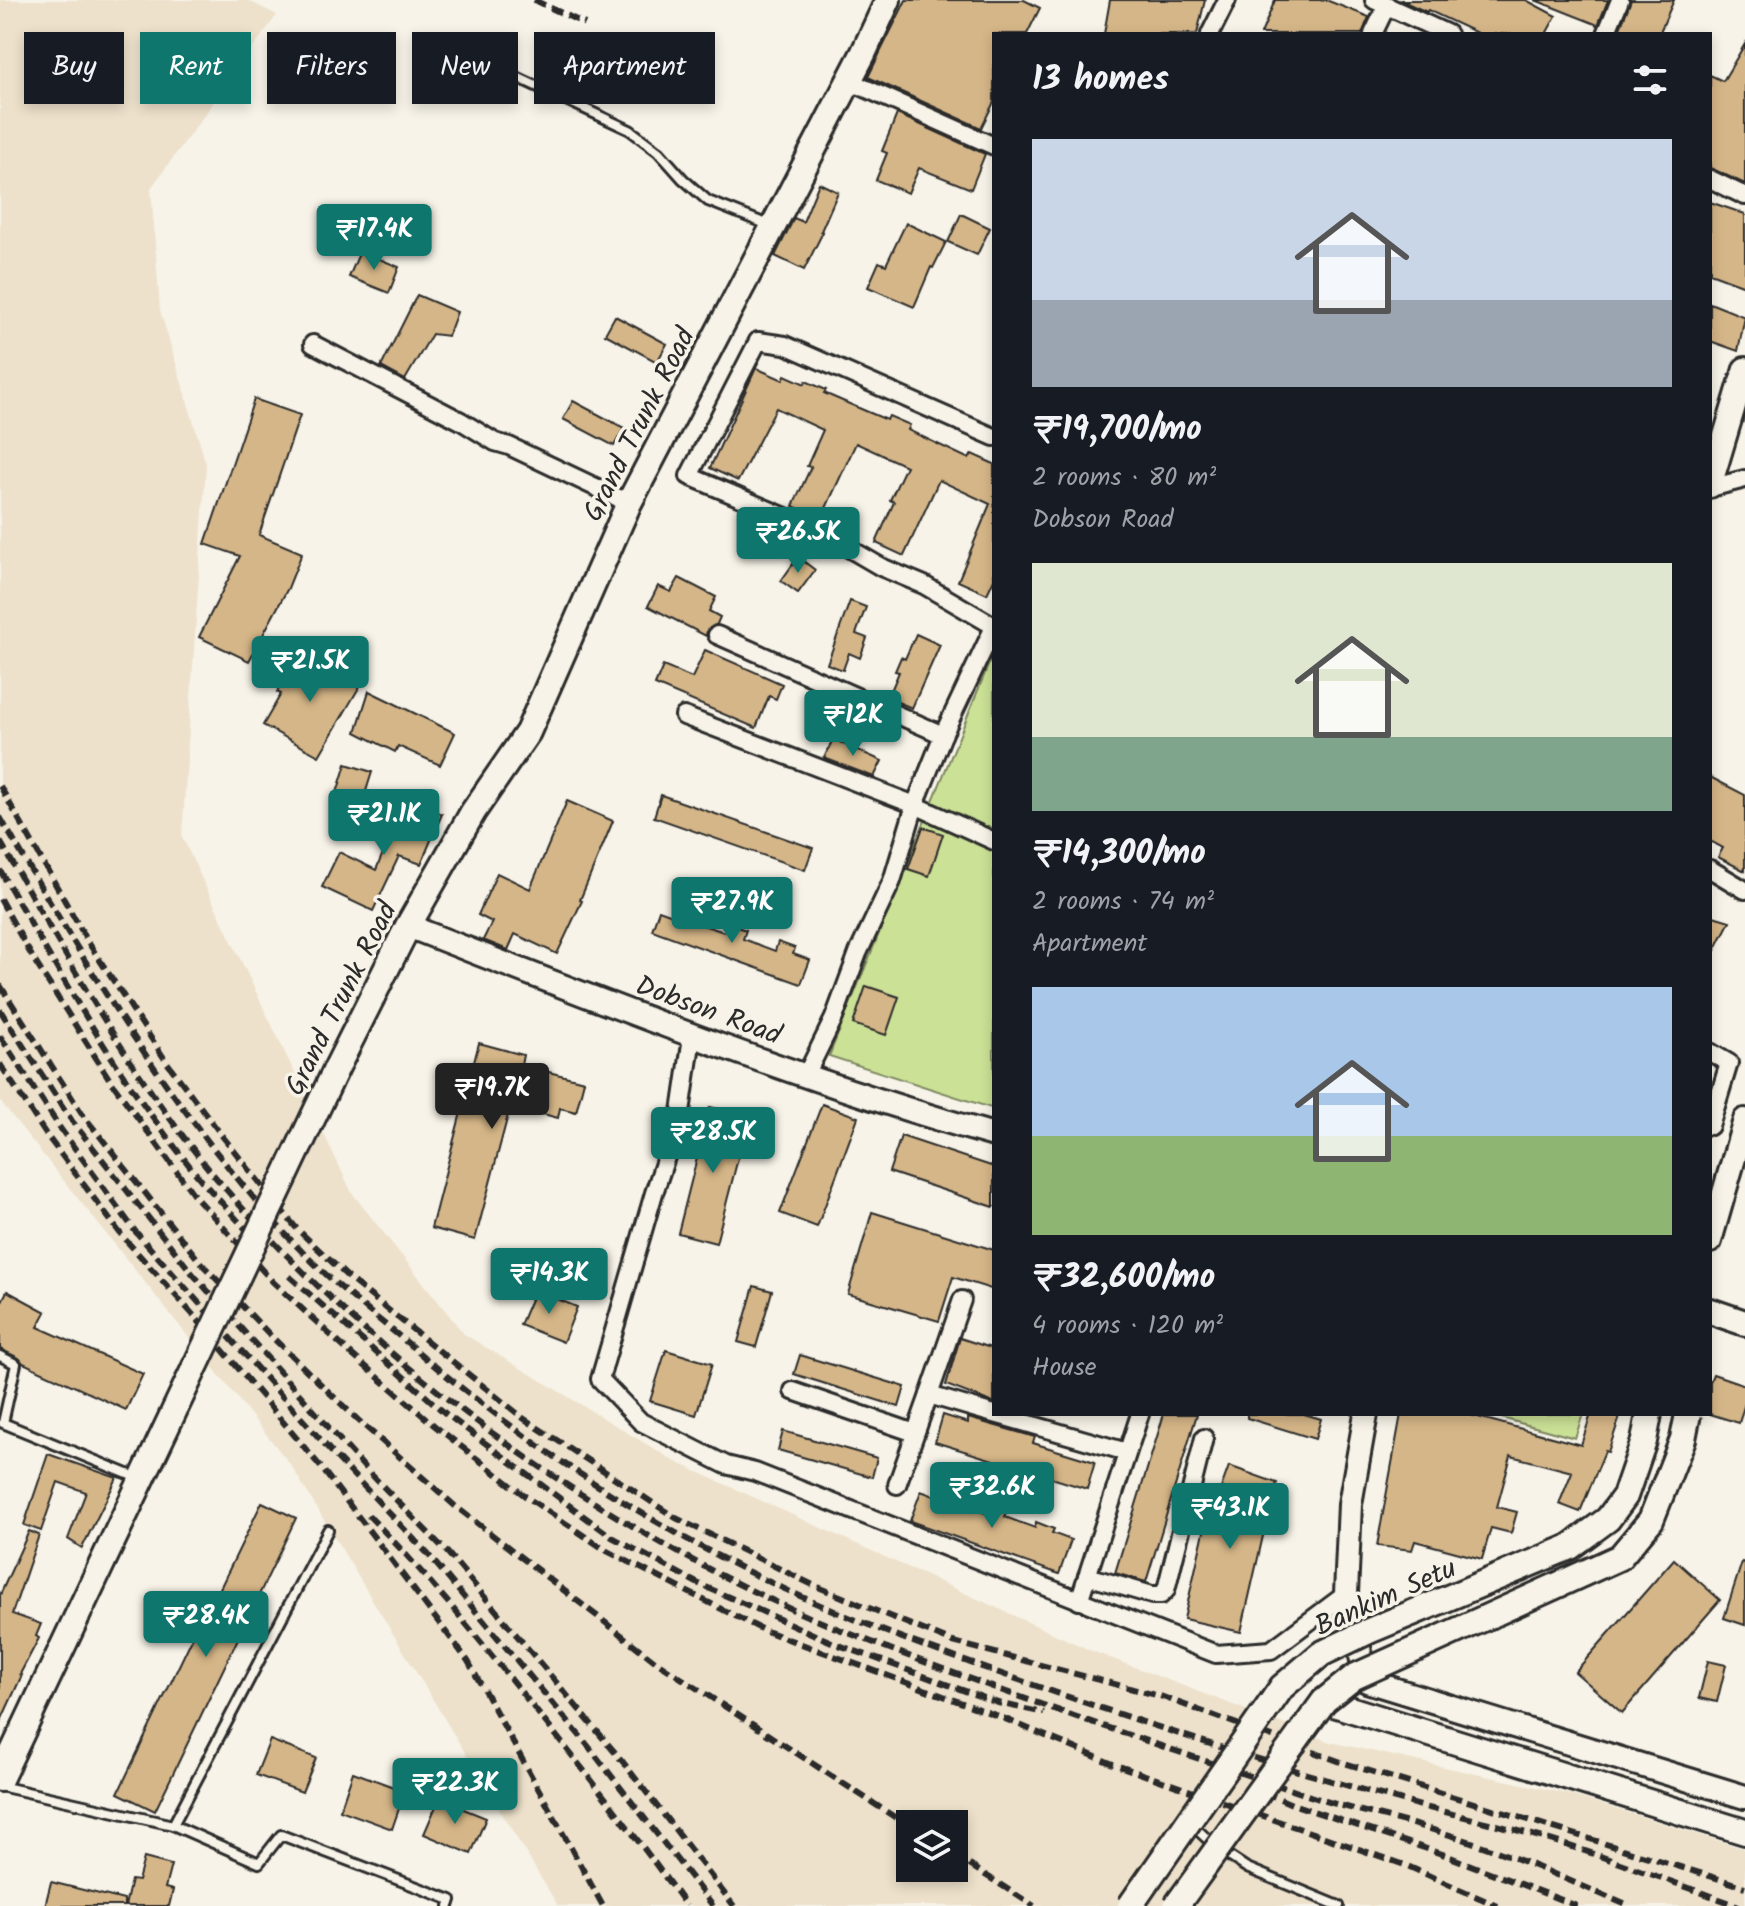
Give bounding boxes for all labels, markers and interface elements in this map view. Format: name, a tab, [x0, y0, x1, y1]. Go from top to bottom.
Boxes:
chip: Buy	[24, 32, 124, 104]
chip: Rent	[140, 32, 251, 104]
chip: Filters	[267, 32, 396, 104]
chip: New	[412, 32, 518, 104]
chip: Apartment	[534, 32, 715, 104]
text: 13 homes	[1032, 53, 1169, 107]
icon: filters	[1628, 58, 1672, 102]
icon: home	[1280, 191, 1424, 335]
pin: ₹17.4K	[309, 204, 439, 272]
text: ₹17.4K	[335, 209, 413, 251]
street label: Grand Trunk Road	[572, 319, 709, 530]
text: ₹19,700/mo	[1032, 403, 1202, 457]
text: 2 rooms · 80 m²	[1032, 457, 1216, 499]
text: Dobson Road	[1032, 499, 1173, 541]
pin: ₹26.5K	[733, 507, 863, 575]
text: ₹26.5K	[755, 512, 841, 554]
icon: home	[1280, 615, 1424, 759]
pin: ₹21.5K	[245, 636, 375, 704]
text: ₹21.5K	[270, 641, 350, 683]
pin: ₹12K	[806, 690, 900, 758]
text: ₹12K	[822, 695, 884, 737]
pin: ₹21.1K	[319, 789, 449, 857]
text: ₹21.1K	[346, 794, 422, 836]
text: ₹14,300/mo	[1032, 827, 1206, 881]
pin: ₹27.9K	[667, 877, 797, 945]
text: 2 rooms · 74 m²	[1032, 881, 1214, 923]
text: ₹27.9K	[689, 882, 775, 924]
street label: Grand Trunk Road	[274, 893, 411, 1104]
text: Apartment	[1032, 923, 1147, 965]
street label: Dobson Road	[629, 964, 788, 1059]
icon: home	[1280, 1039, 1424, 1183]
pin: ₹19.7K	[427, 1063, 557, 1131]
text: ₹19.7K	[453, 1068, 531, 1110]
pin: ₹28.5K	[648, 1107, 778, 1175]
text: ₹28.5K	[669, 1112, 757, 1154]
pin: ₹14.3K	[484, 1248, 614, 1316]
text: ₹32,600/mo	[1032, 1251, 1215, 1305]
text: ₹14.3K	[509, 1253, 589, 1295]
text: 4 rooms · 120 m²	[1032, 1305, 1223, 1347]
text: House	[1032, 1347, 1096, 1389]
pin: ₹32.6K	[927, 1462, 1057, 1530]
text: ₹32.6K	[948, 1467, 1036, 1509]
pin: ₹43.1K	[1165, 1483, 1295, 1551]
text: ₹43.1K	[1190, 1488, 1270, 1530]
street label: Bankim Setu	[1308, 1547, 1464, 1650]
pin: ₹28.4K	[141, 1591, 271, 1659]
text: ₹28.4K	[161, 1596, 251, 1638]
pin: ₹22.3K	[390, 1758, 520, 1826]
text: ₹22.3K	[411, 1763, 499, 1805]
map controls	[896, 1810, 968, 1882]
button: layers	[896, 1810, 968, 1882]

